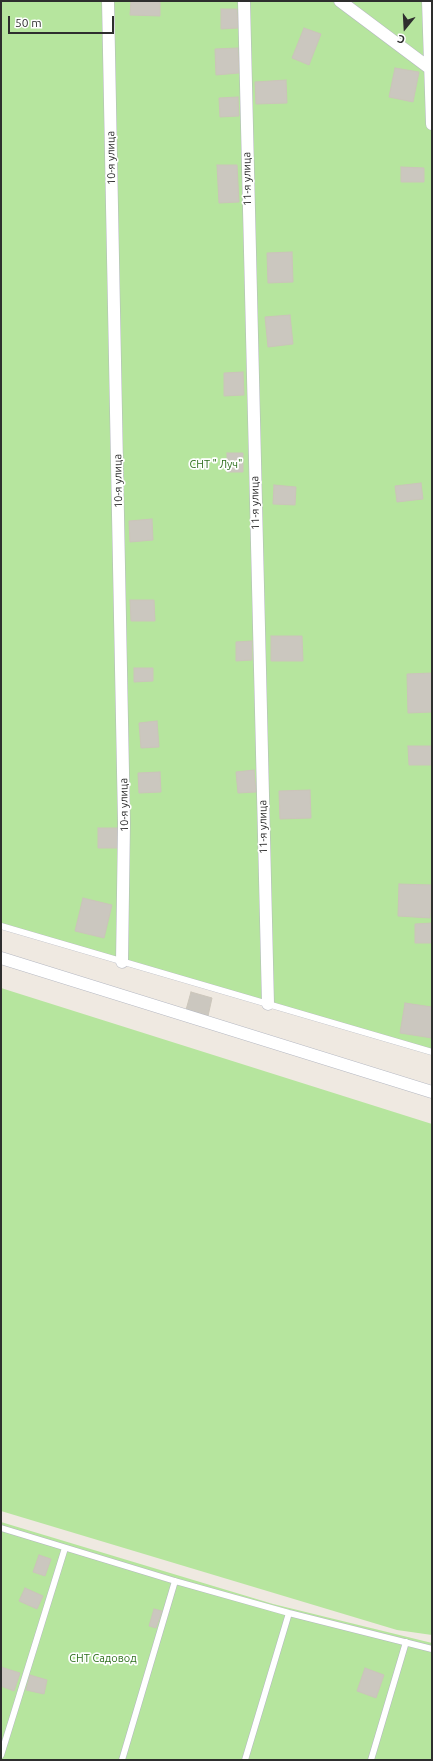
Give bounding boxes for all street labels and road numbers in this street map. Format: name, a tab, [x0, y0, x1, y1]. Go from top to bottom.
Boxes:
street label: 10-я улица	[104, 131, 118, 185]
street label: 11-я улица	[240, 152, 254, 206]
street label: 10-я улица	[111, 454, 125, 508]
street label: 11-я улица	[248, 476, 262, 530]
street label: 10-я улица	[117, 778, 131, 832]
street label: 11-я улица	[256, 800, 270, 854]

